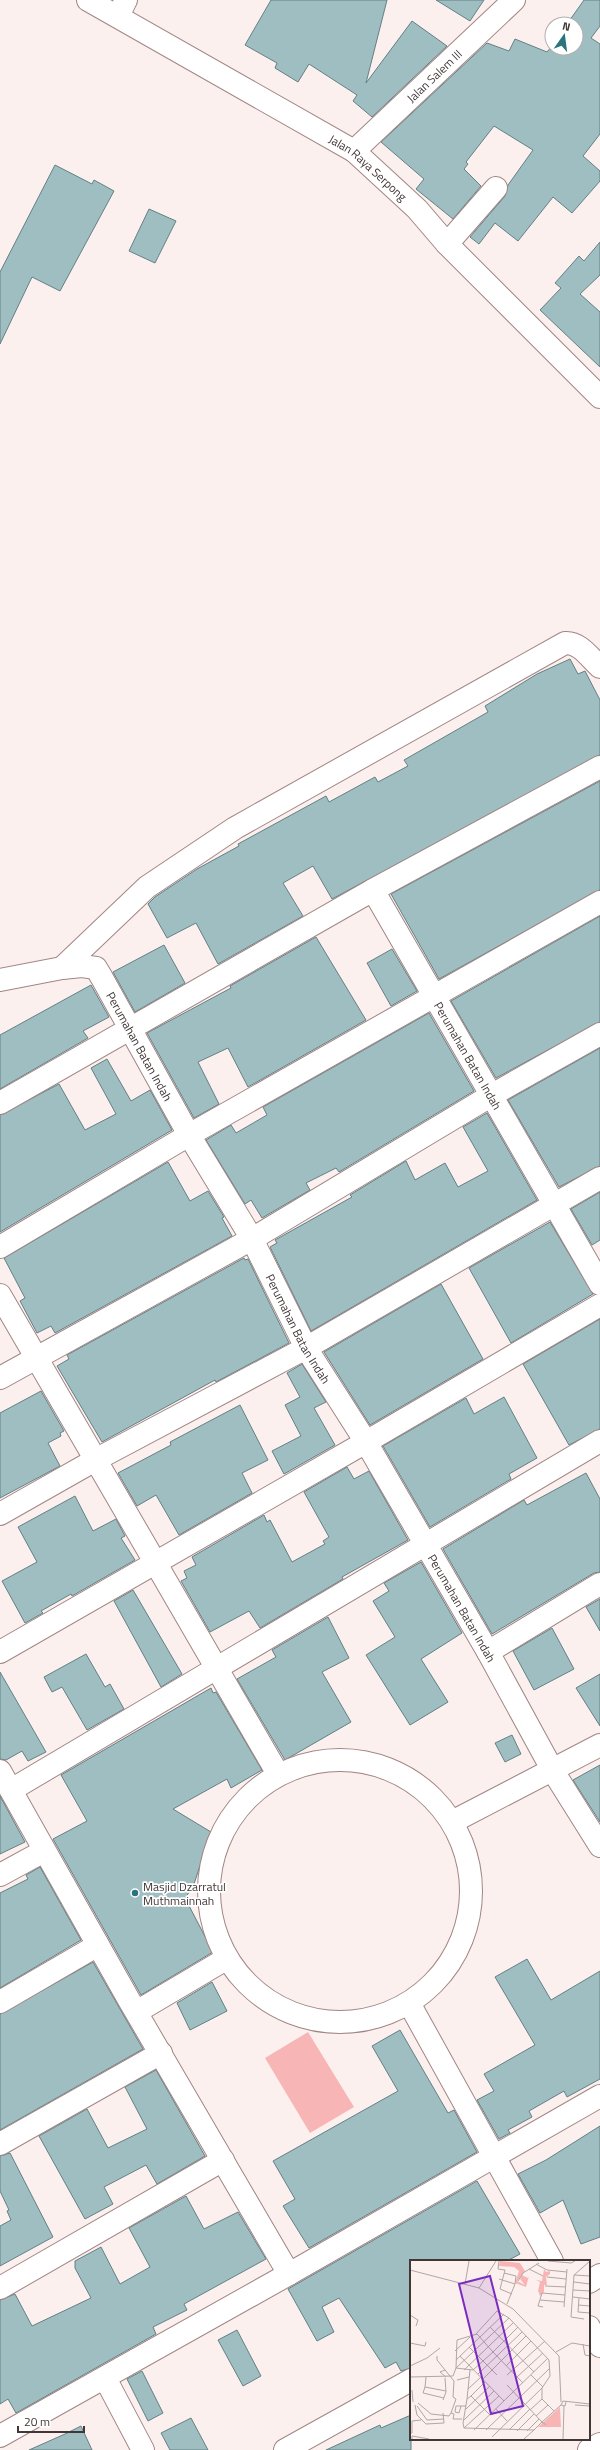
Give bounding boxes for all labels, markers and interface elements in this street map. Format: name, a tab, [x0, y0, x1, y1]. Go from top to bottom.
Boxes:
north arrow	[544, 16, 584, 56]
text: N	[561, 18, 572, 35]
street label: Jalan Salem III	[402, 44, 466, 107]
street label: Jalan Raya Serpong	[325, 129, 412, 205]
street label: Perumahan Batan Indah	[102, 988, 178, 1104]
street label: Perumahan Batan Indah	[430, 998, 507, 1113]
street label: Perumahan Batan Indah	[261, 1270, 336, 1387]
street label: Perumahan Batan Indah	[423, 1550, 501, 1665]
place label: Masjid Dzarratul Muthmainnah	[143, 1877, 226, 1910]
marker: Masjid Dzarratul Muthmainnah	[130, 1888, 140, 1898]
inset map	[410, 2260, 590, 2440]
scale bar	[18, 2408, 84, 2434]
text: 20 m	[24, 2412, 50, 2431]

